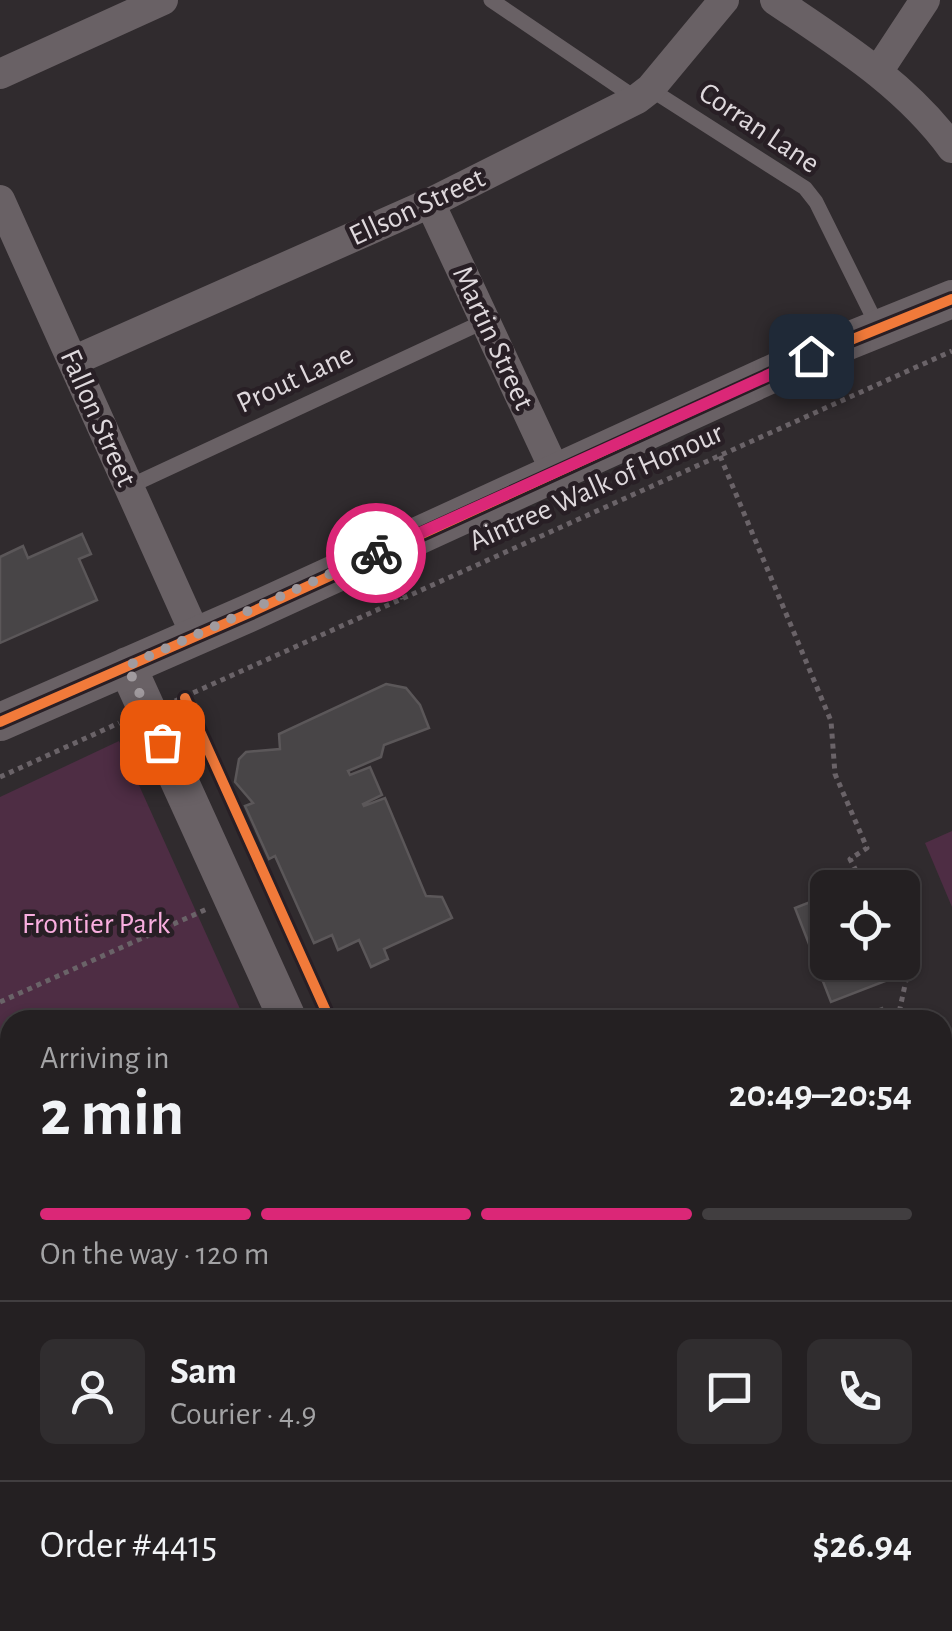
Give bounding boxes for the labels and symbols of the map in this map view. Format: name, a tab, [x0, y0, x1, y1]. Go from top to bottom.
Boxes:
street label: Corran Lane	[693, 77, 825, 179]
street label: Ellson Street	[345, 162, 490, 251]
street label: Martin Street	[447, 262, 539, 415]
pin	[769, 314, 854, 399]
street label: Prout Lane	[232, 339, 358, 419]
street label: Fallon Street	[55, 345, 142, 491]
street label: Aintree Walk of Honour	[465, 417, 728, 557]
courier	[326, 503, 426, 603]
pin	[120, 700, 205, 785]
park label: Frontier Park	[22, 909, 171, 939]

